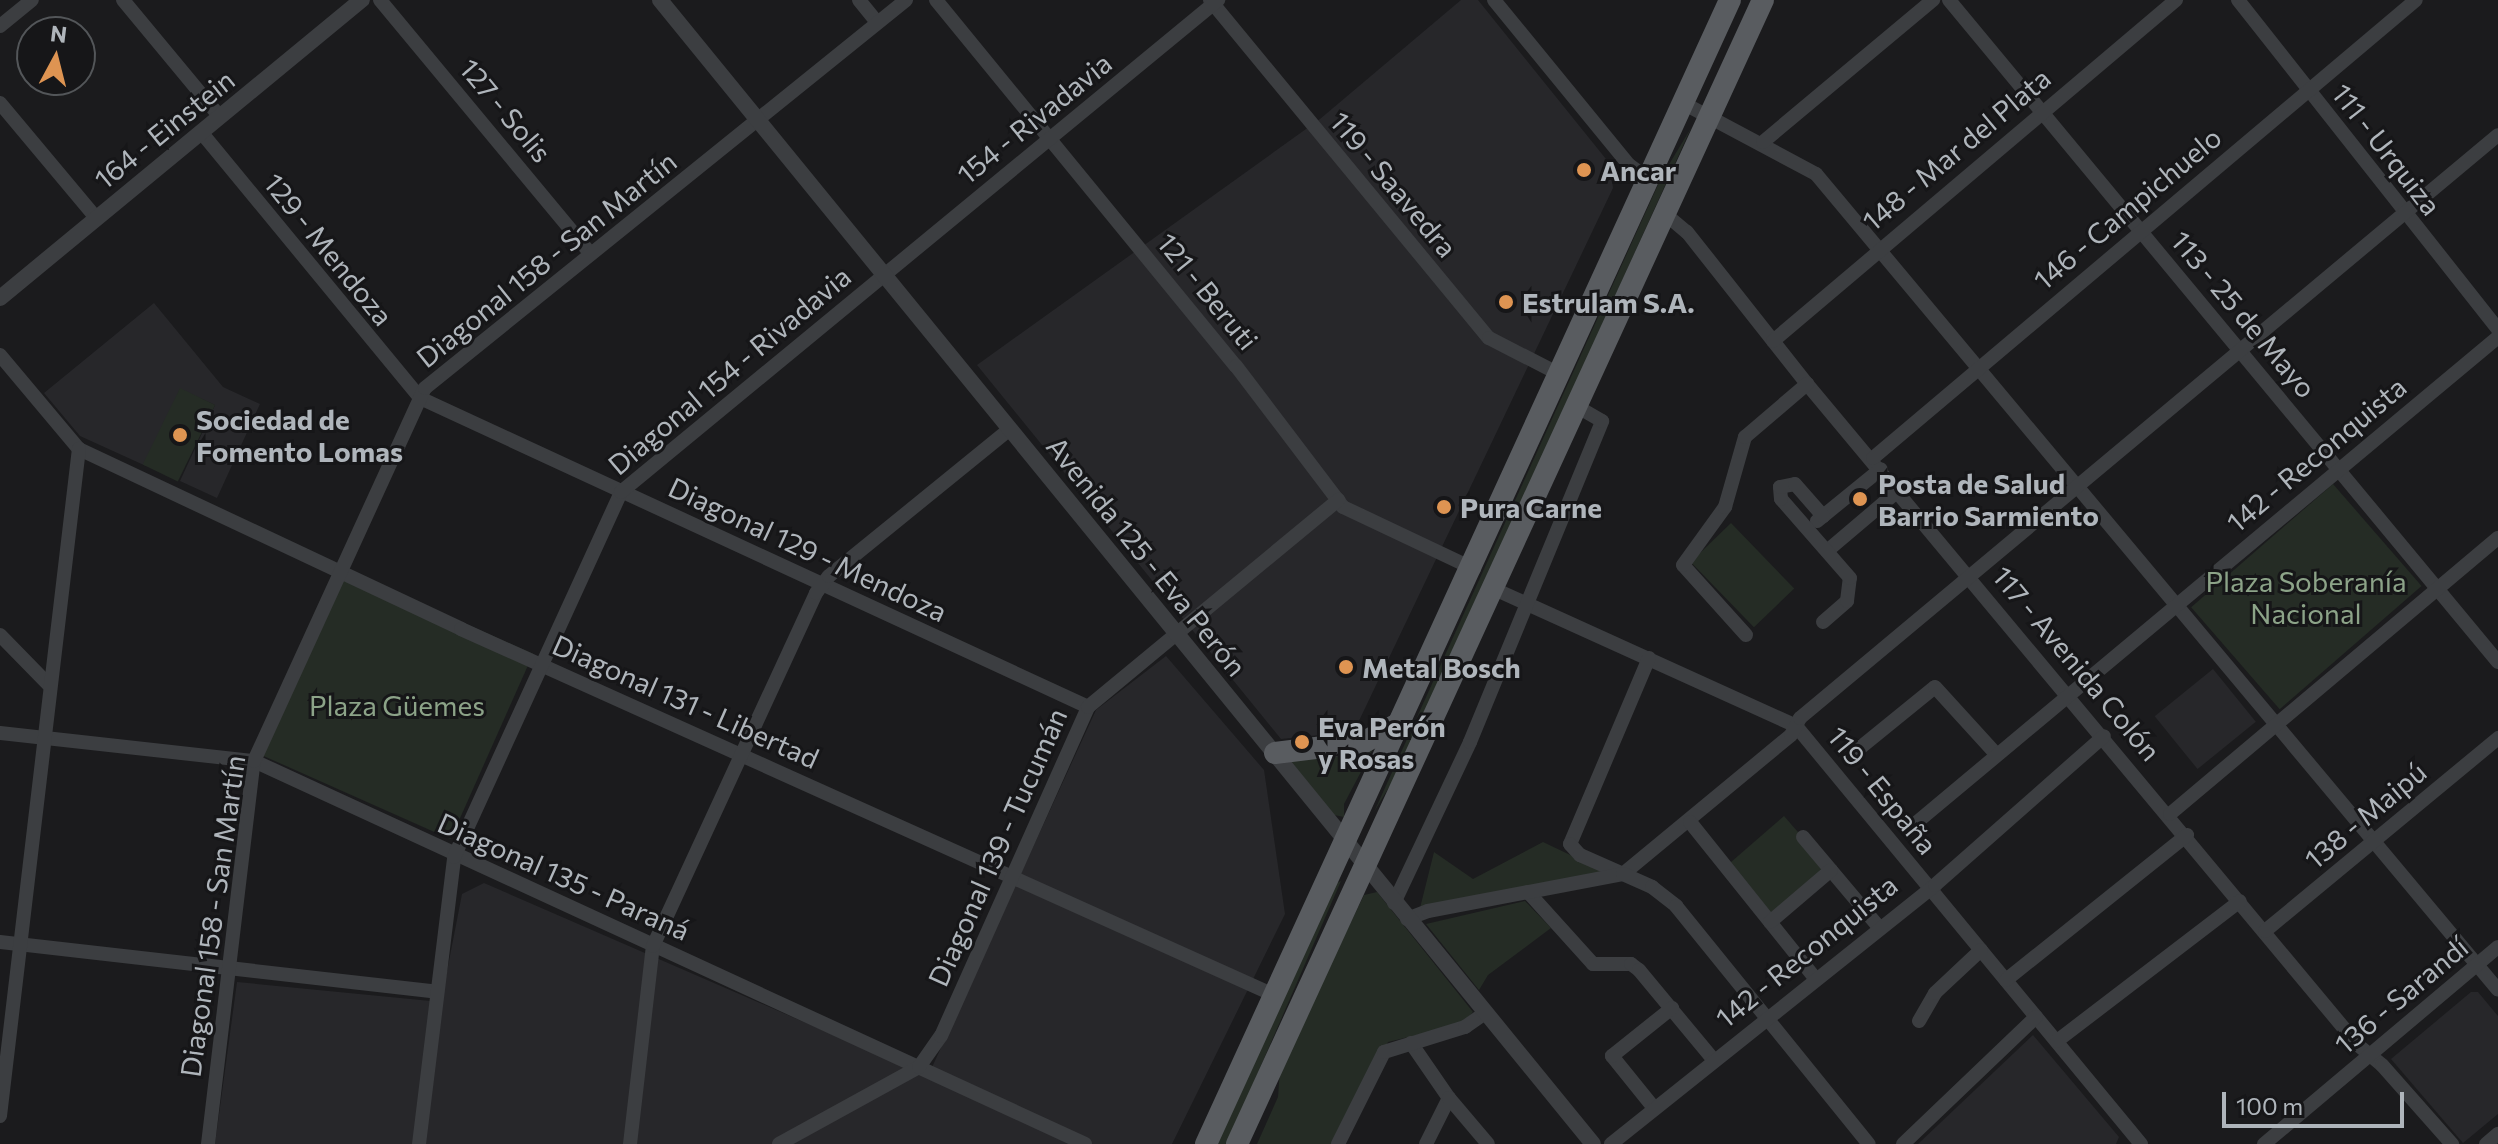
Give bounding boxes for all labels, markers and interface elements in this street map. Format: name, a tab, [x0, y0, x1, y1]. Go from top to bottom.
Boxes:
north arrow	[16, 16, 96, 96]
text: N	[49, 19, 69, 48]
street label: 154 - Rivadavia	[950, 46, 1118, 190]
street label: 127 - Solis	[453, 51, 559, 169]
street label: 148 - Mar del Plata	[1855, 61, 2057, 237]
street label: 164 - Einstein	[87, 62, 241, 196]
street label: 111 - Urquiza	[2325, 77, 2449, 221]
street label: 119 - Saavedra	[1324, 105, 1464, 263]
street label: 146 - Campichuelo	[2026, 120, 2228, 296]
street label: Diagonal 158 - San Martín	[409, 144, 683, 374]
place label: Ancar	[1600, 153, 1676, 187]
marker: Ancar	[1575, 161, 1593, 179]
street label: 129 - Mendoza	[257, 166, 401, 332]
street label: 113 - 25 de Mayo	[2164, 224, 2324, 404]
street label: 121 - Beruti	[1151, 226, 1265, 356]
street label: Diagonal 154 - Rivadavia	[601, 259, 857, 481]
place label: Estrulam S.A.	[1522, 285, 1695, 319]
marker: Estrulam S.A.	[1497, 293, 1515, 311]
street label: 142 - Reconquista	[2220, 369, 2412, 539]
place label: Sociedad de Fomento Lomas	[196, 402, 403, 468]
marker: Sociedad de Fomento Lomas	[171, 426, 189, 444]
street label: Avenida 125 - Eva Perón	[1040, 430, 1254, 682]
place label: Posta de Salud Barrio Sarmiento	[1878, 466, 2099, 532]
street label: Diagonal 129 - Mendoza	[664, 470, 952, 628]
marker: Posta de Salud Barrio Sarmiento	[1849, 488, 1871, 510]
place label: Pura Carne	[1460, 490, 1602, 524]
marker: Pura Carne	[1435, 498, 1453, 516]
street label: 117 - Avenida Colón	[1986, 559, 2168, 767]
park label: Plaza Soberanía Nacional	[2205, 564, 2407, 630]
street label: Diagonal 131 - Libertad	[548, 627, 824, 775]
place label: Metal Bosch	[1362, 650, 1521, 684]
marker: Metal Bosch	[1337, 658, 1355, 676]
park label: Plaza Güemes	[309, 688, 485, 722]
street label: Diagonal 139 - Tucumán	[921, 703, 1073, 991]
place label: Eva Perón y Rosas	[1318, 709, 1446, 775]
street label: 119 - España	[1821, 719, 1945, 861]
marker: Eva Perón y Rosas	[1293, 733, 1311, 751]
street label: Diagonal 158 - San Martín	[173, 753, 251, 1079]
street label: 138 - Maipú	[2297, 755, 2433, 875]
street label: Diagonal 135 - Paraná	[433, 805, 695, 947]
street label: 142 - Reconquista	[1709, 868, 1903, 1034]
street label: 136 - Sarandí	[2328, 930, 2474, 1060]
scale bar	[2226, 1076, 2408, 1126]
text: 100 m	[2236, 1091, 2303, 1120]

